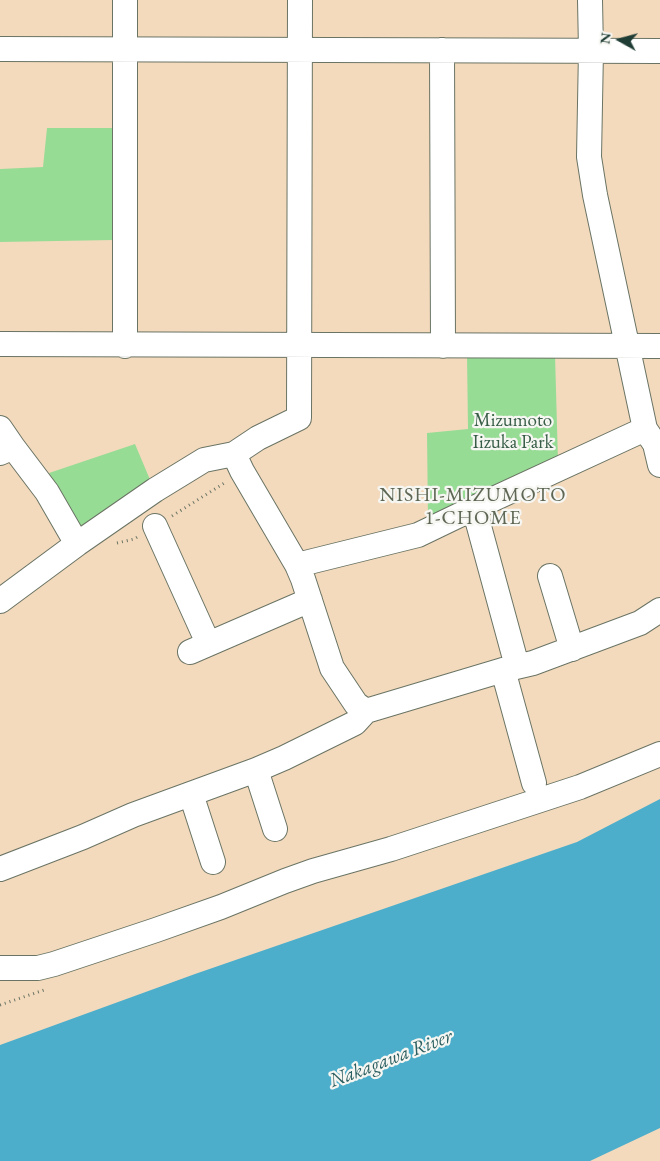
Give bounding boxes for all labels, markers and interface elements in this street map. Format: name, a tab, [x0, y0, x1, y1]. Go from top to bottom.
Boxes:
north arrow	[595, 15, 645, 65]
text: N	[595, 31, 615, 45]
park label: Mizumoto Iizuka Park	[473, 410, 553, 454]
district label: NISHI-MIZUMOTO 1-CHOME	[378, 484, 568, 531]
water label: Nakagawa River	[326, 1025, 456, 1093]

